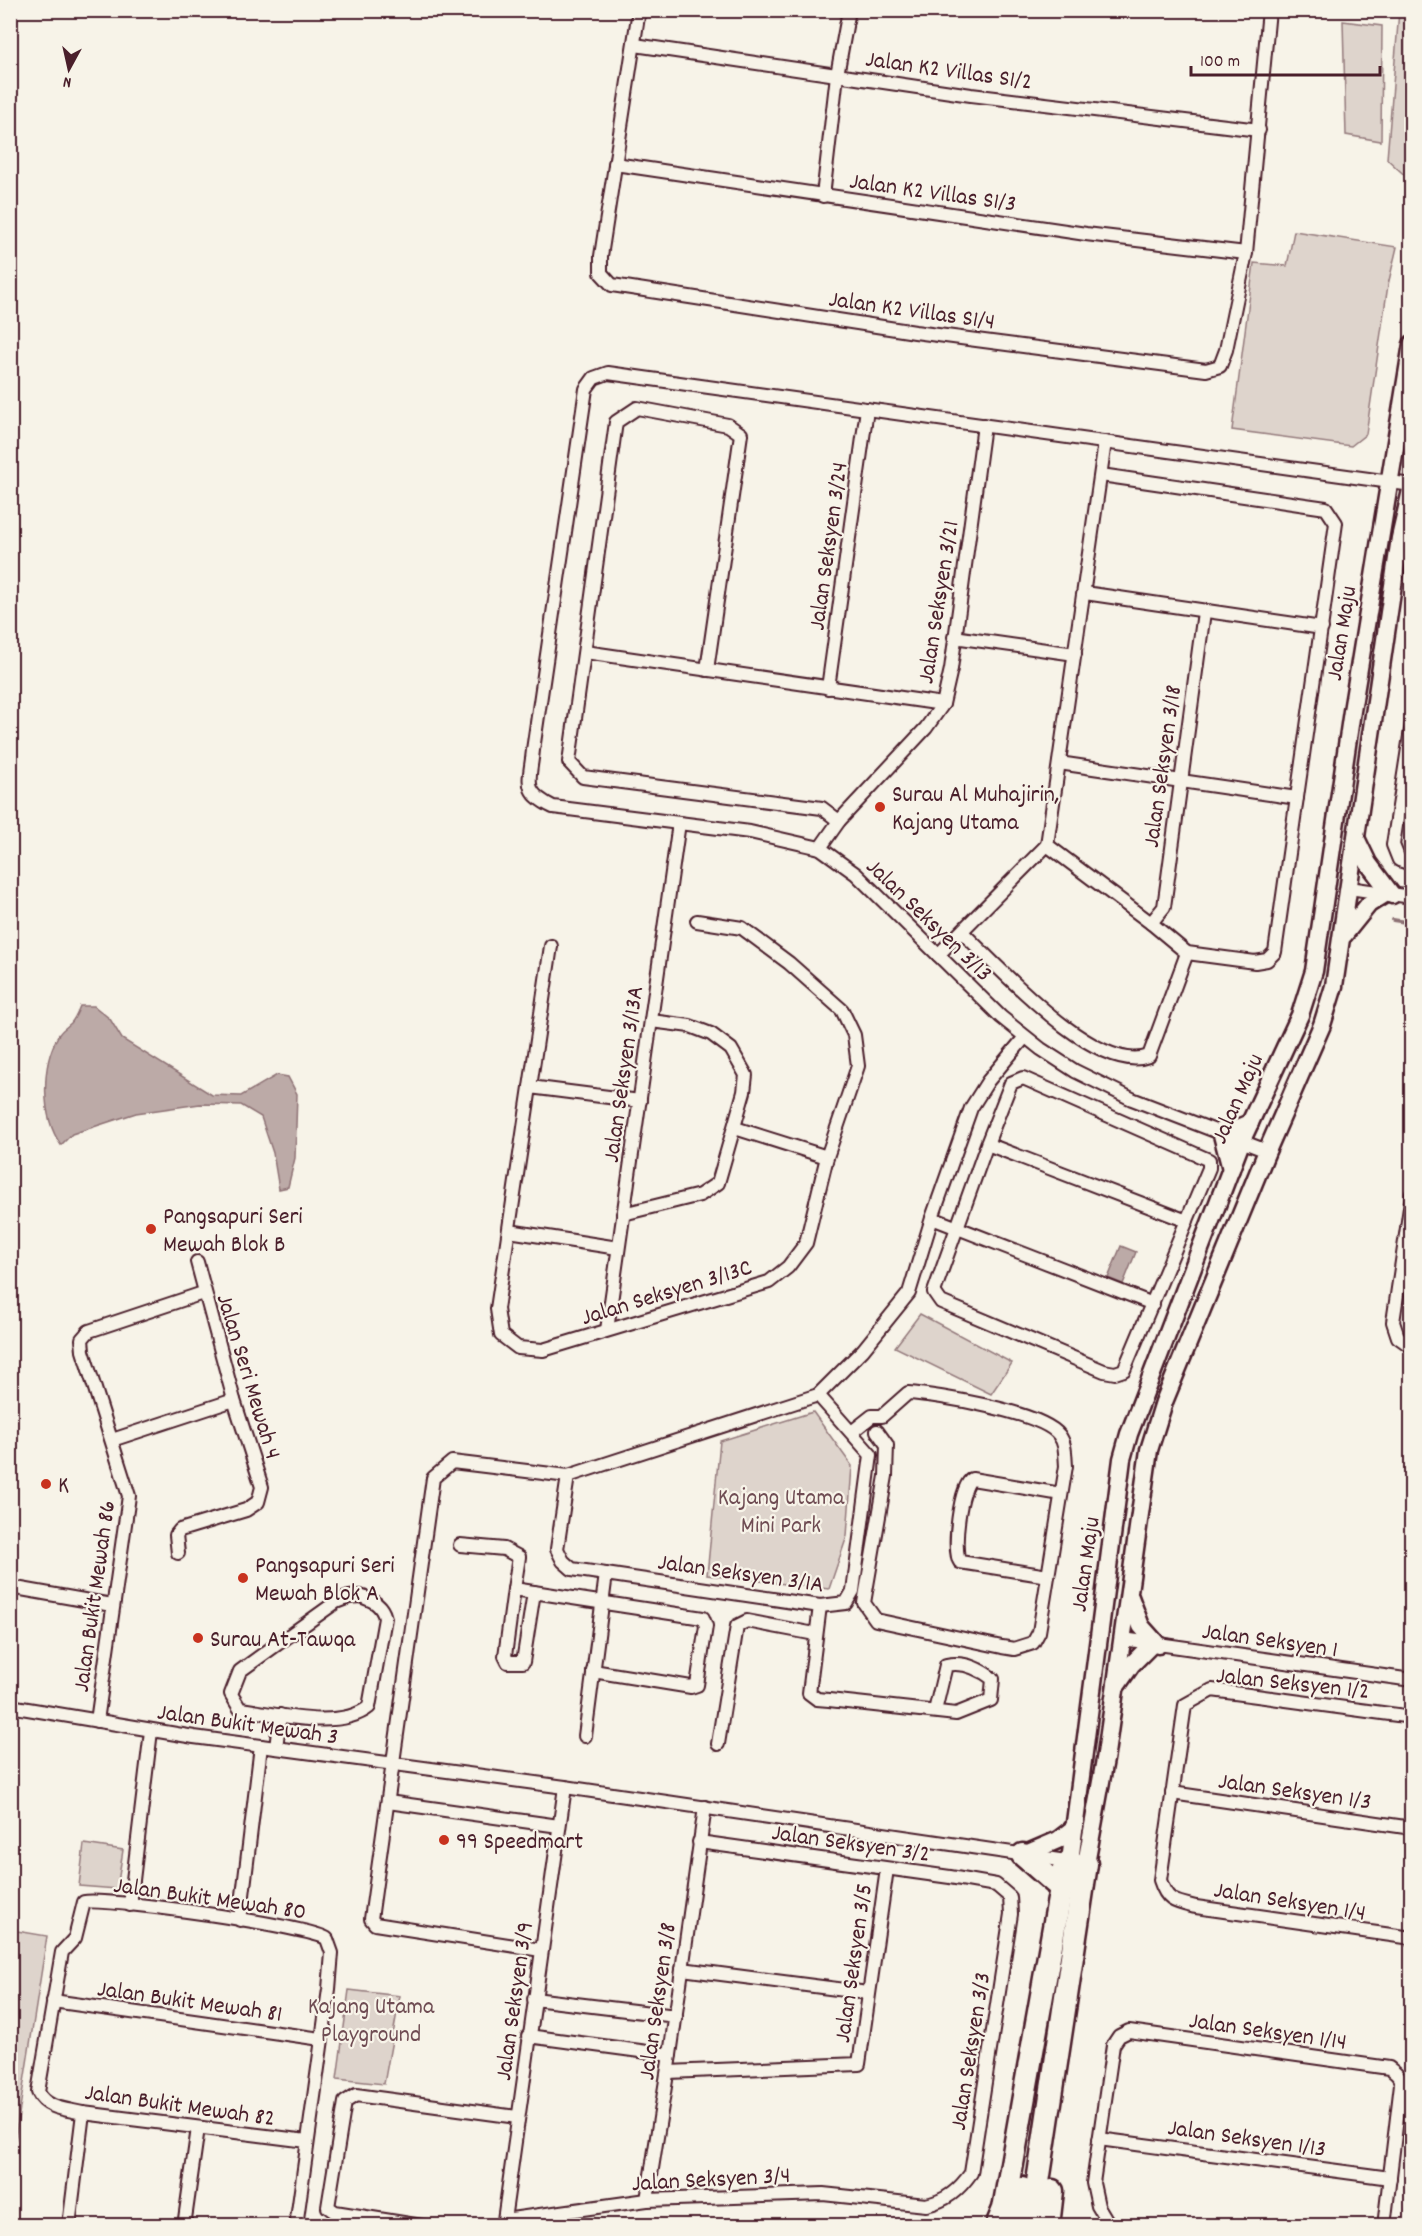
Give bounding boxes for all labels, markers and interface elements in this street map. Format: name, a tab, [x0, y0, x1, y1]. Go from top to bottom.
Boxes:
north arrow	[39, 39, 99, 99]
scale bar	[1191, 39, 1380, 77]
street label: Jalan K2 Villas S1/2	[863, 43, 1034, 100]
text: 100 m	[1200, 50, 1240, 75]
text: N	[62, 69, 73, 93]
street label: Jalan K2 Villas S1/3	[847, 165, 1018, 223]
street label: Jalan K2 Villas S1/4	[826, 283, 997, 340]
street label: Jalan Seksyen 3/24	[801, 460, 859, 633]
street label: Jalan Seksyen 3/21	[910, 518, 970, 686]
street label: Jalan Maju	[1319, 584, 1367, 683]
street label: Jalan Seksyen 3/18	[1136, 683, 1192, 850]
place label: Surau Al Muhajirin, Kajang Utama	[892, 779, 1060, 841]
marker: Surau Al Muhajirin, Kajang Utama	[873, 800, 887, 814]
street label: Jalan Seksyen 3/13	[857, 852, 999, 991]
street label: Jalan Seksyen 3/13A	[596, 984, 654, 1165]
street label: Jalan Maju	[1204, 1049, 1274, 1150]
place label: Pangsapuri Seri Mewah Blok B	[163, 1201, 303, 1263]
marker: Pangsapuri Seri Mewah Blok B	[144, 1222, 158, 1236]
street label: Jalan Seksyen 3/13C	[577, 1252, 757, 1336]
street label: Jalan Seri Mewah 4	[206, 1290, 288, 1464]
place label: K	[58, 1470, 69, 1504]
marker: K	[39, 1477, 53, 1491]
park label: Kajang Utama Mini Park	[718, 1482, 845, 1544]
street label: Jalan Bukit Mewah 86	[66, 1498, 126, 1694]
street label: Jalan Maju	[1063, 1515, 1110, 1614]
street label: Jalan Seksyen 3/1A	[655, 1546, 826, 1603]
place label: Pangsapuri Seri Mewah Blok A	[255, 1550, 395, 1612]
marker: Pangsapuri Seri Mewah Blok A	[236, 1571, 250, 1585]
street label: Jalan Seksyen 1	[1199, 1616, 1340, 1668]
place label: Surau At-Tawqa	[210, 1624, 356, 1658]
marker: Surau At-Tawqa	[191, 1631, 205, 1645]
street label: Jalan Seksyen 1/2	[1214, 1660, 1371, 1710]
street label: Jalan Bukit Mewah 3	[155, 1696, 340, 1755]
street label: Jalan Seksyen 1/3	[1216, 1765, 1373, 1821]
street label: Jalan Seksyen 3/2	[769, 1817, 932, 1873]
place label: 99 Speedmart	[456, 1826, 583, 1860]
marker: 99 Speedmart	[437, 1833, 451, 1847]
street label: Jalan Bukit Mewah 80	[111, 1870, 308, 1930]
street label: Jalan Seksyen 1/4	[1211, 1874, 1368, 1932]
street label: Jalan Seksyen 3/5	[827, 1882, 883, 2045]
street label: Jalan Seksyen 3/9	[488, 1920, 544, 2083]
street label: Jalan Seksyen 3/8	[631, 1921, 687, 2082]
street label: Jalan Seksyen 3/3	[943, 1970, 1001, 2133]
street label: Jalan Bukit Mewah 81	[95, 1973, 284, 2033]
park label: Kajang Utama Playground	[308, 1991, 435, 2053]
street label: Jalan Seksyen 1/14	[1187, 2005, 1349, 2061]
street label: Jalan Bukit Mewah 82	[82, 2077, 277, 2137]
street label: Jalan Seksyen 1/13	[1165, 2112, 1328, 2168]
street label: Jalan Seksyen 3/4	[631, 2160, 791, 2202]

